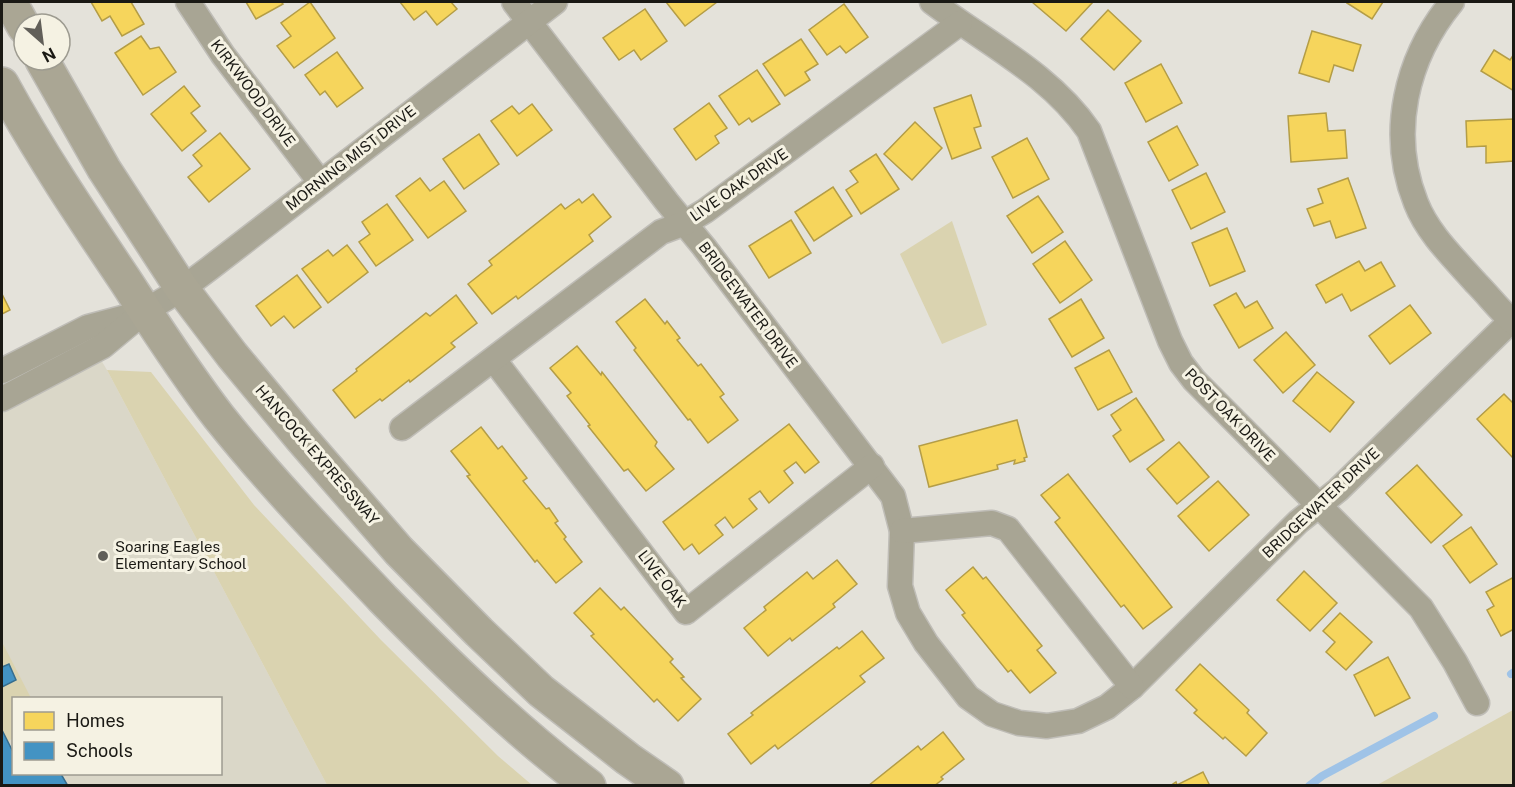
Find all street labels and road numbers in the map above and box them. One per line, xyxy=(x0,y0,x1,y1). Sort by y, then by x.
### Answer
street label: KIRKWOOD DRIVE xyxy=(208,36,299,149)
street label: MORNING MIST DRIVE xyxy=(282,102,419,214)
street label: LIVE OAK DRIVE xyxy=(687,145,791,225)
street label: BRIDGEWATER DRIVE xyxy=(695,238,801,371)
street label: POST OAK DRIVE xyxy=(1182,365,1279,464)
street label: HANCOCK EXPRESSWAY xyxy=(252,382,383,528)
street label: BRIDGEWATER DRIVE xyxy=(1259,444,1383,561)
street label: LIVE OAK xyxy=(635,547,690,610)

